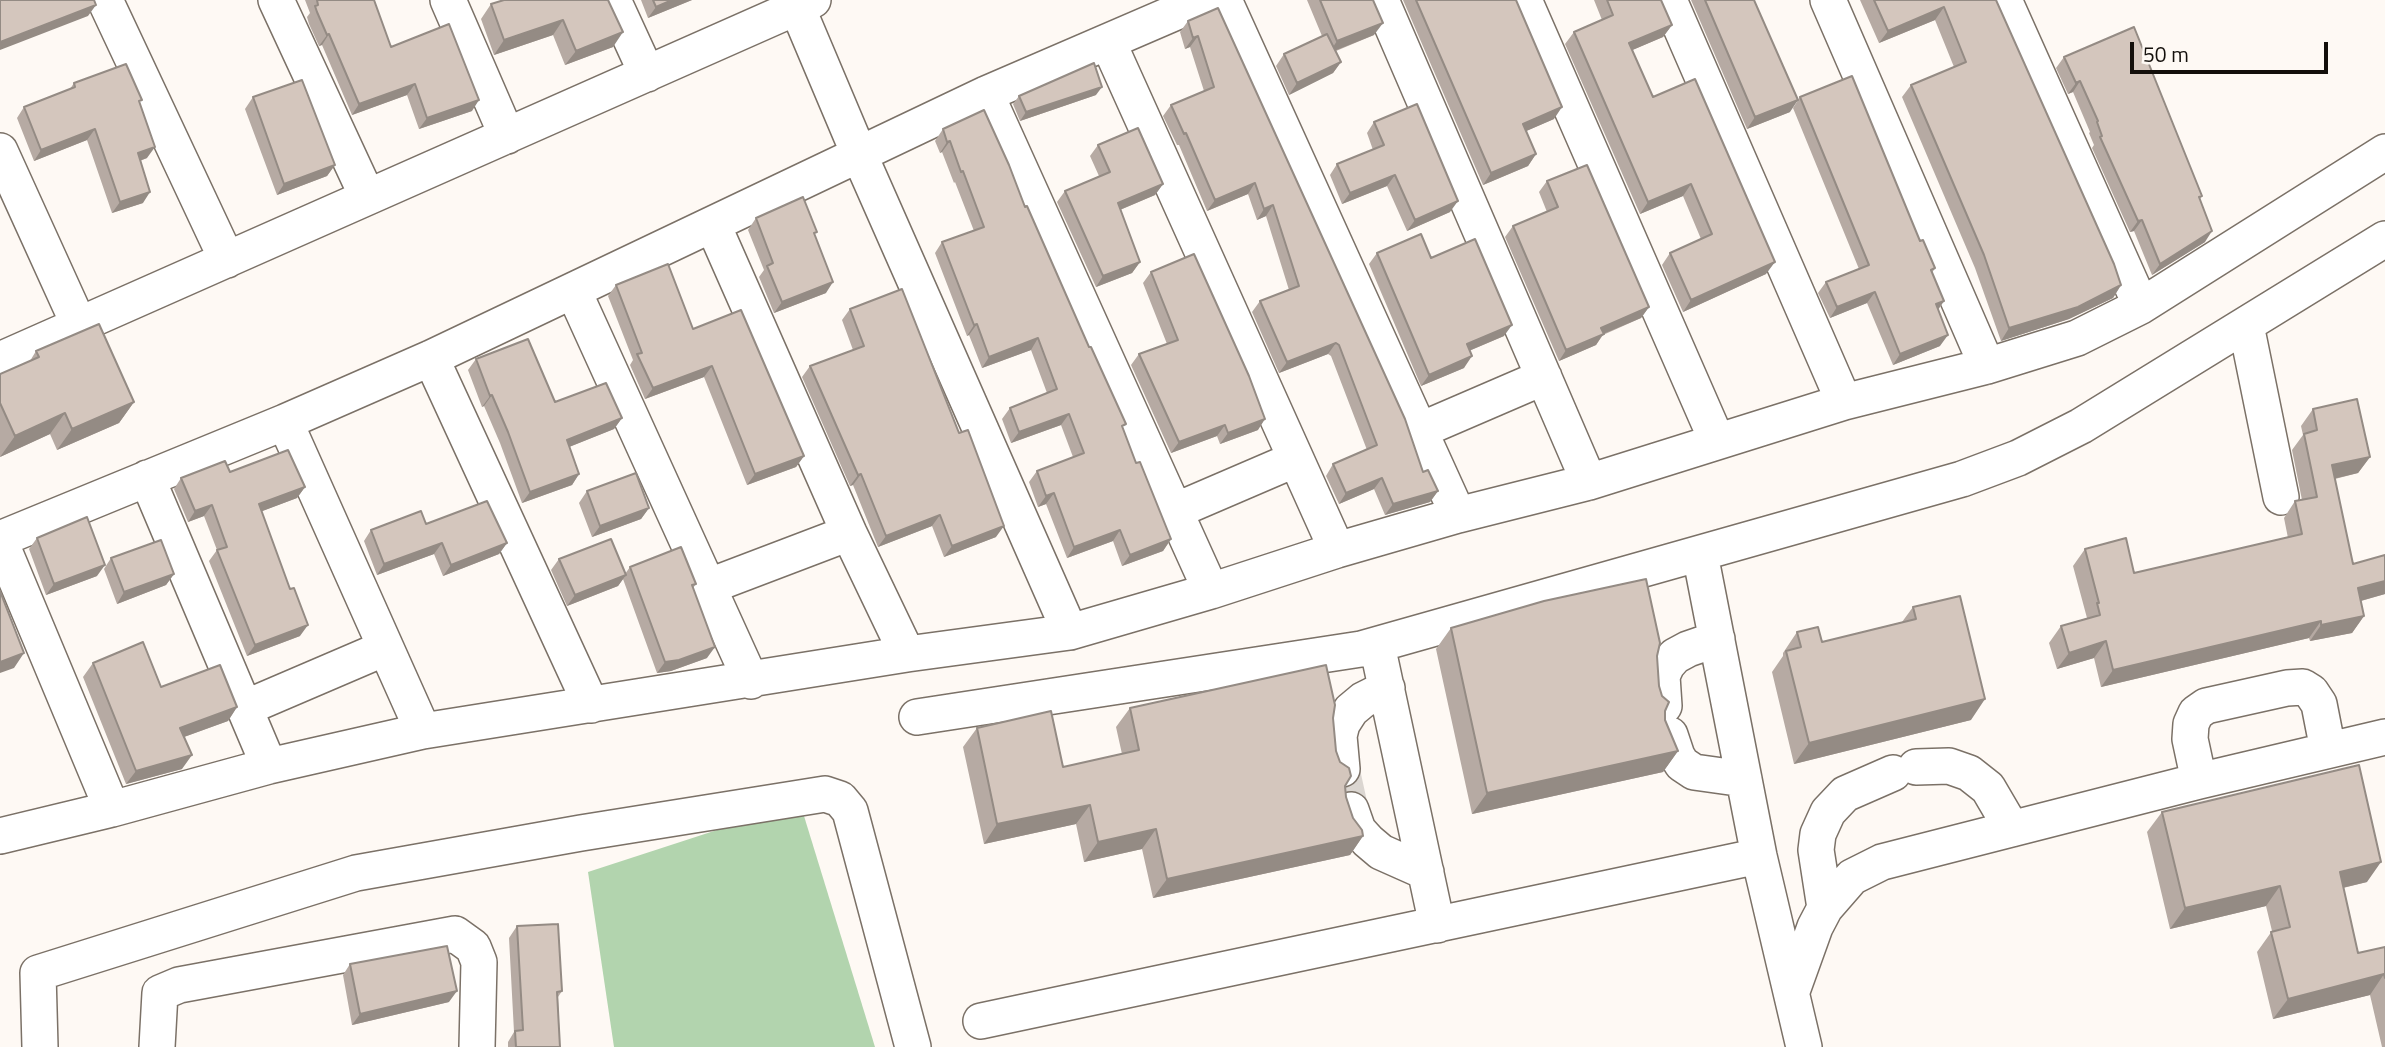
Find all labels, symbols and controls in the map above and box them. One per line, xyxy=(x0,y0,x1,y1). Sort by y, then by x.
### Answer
scale bar xyxy=(2133,28,2331,72)
text: 50 m xyxy=(2143,38,2189,70)

